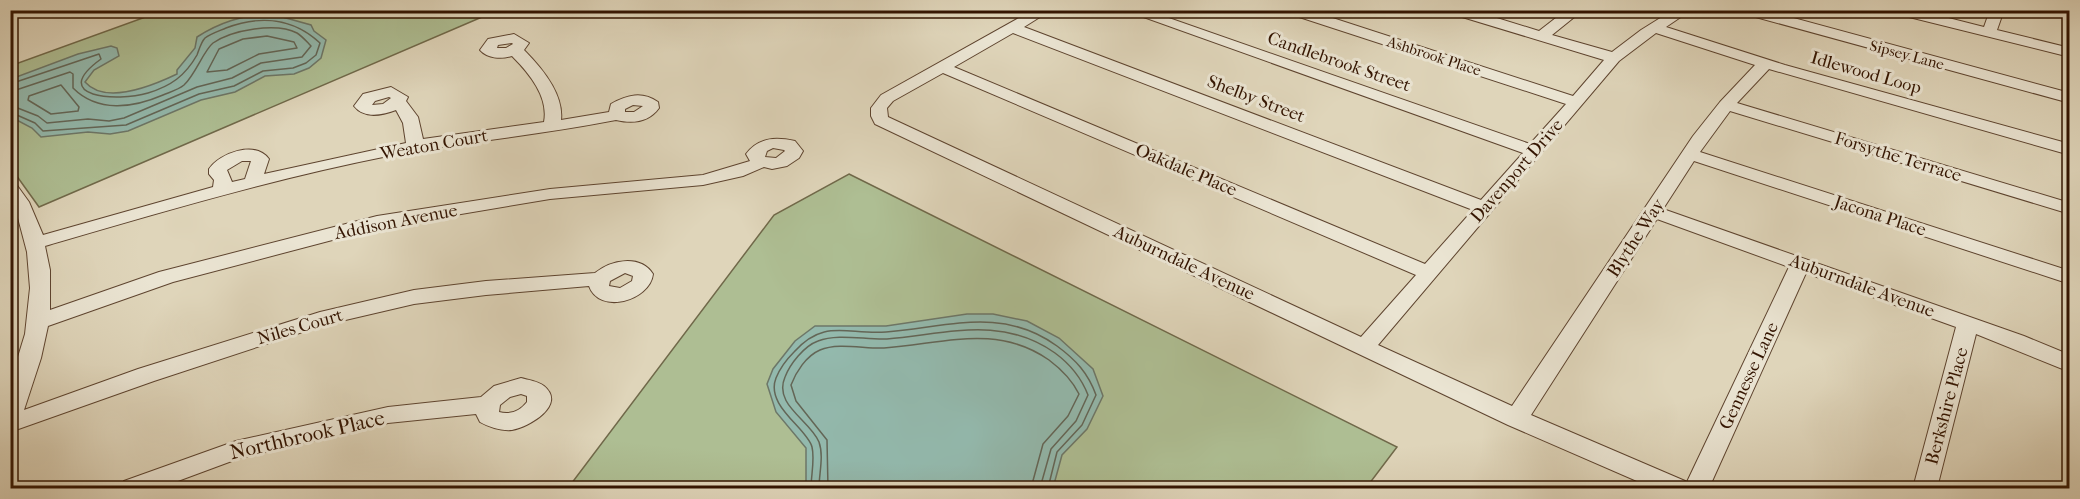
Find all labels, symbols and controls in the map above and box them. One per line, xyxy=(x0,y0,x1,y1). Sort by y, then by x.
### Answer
street label: Candlebrook Street xyxy=(1265,28,1414,97)
street label: Ashbrook Place xyxy=(1384,32,1484,80)
street label: Sipsey Lane xyxy=(1868,36,1947,74)
street label: Idlewood Loop xyxy=(1808,47,1924,99)
street label: Shelby Street xyxy=(1204,71,1308,127)
street label: Davenport Drive xyxy=(1466,115,1568,227)
street label: Weaton Court xyxy=(378,125,490,165)
street label: Forsythe Terrace xyxy=(1832,128,1964,186)
street label: Oakdale Place xyxy=(1132,139,1240,201)
street label: Jacona Place xyxy=(1830,191,1929,241)
street label: Blythe Way xyxy=(1603,194,1670,281)
street label: Addison Avenue xyxy=(332,200,459,244)
street label: Auburndale Avenue xyxy=(1109,221,1258,305)
street label: Auburndale Avenue xyxy=(1786,250,1938,322)
street label: Niles Court xyxy=(255,305,346,349)
street label: Gennesse Lane xyxy=(1715,319,1783,433)
street label: Berkshire Place xyxy=(1921,345,1973,467)
street label: Northbrook Place xyxy=(227,406,387,464)

